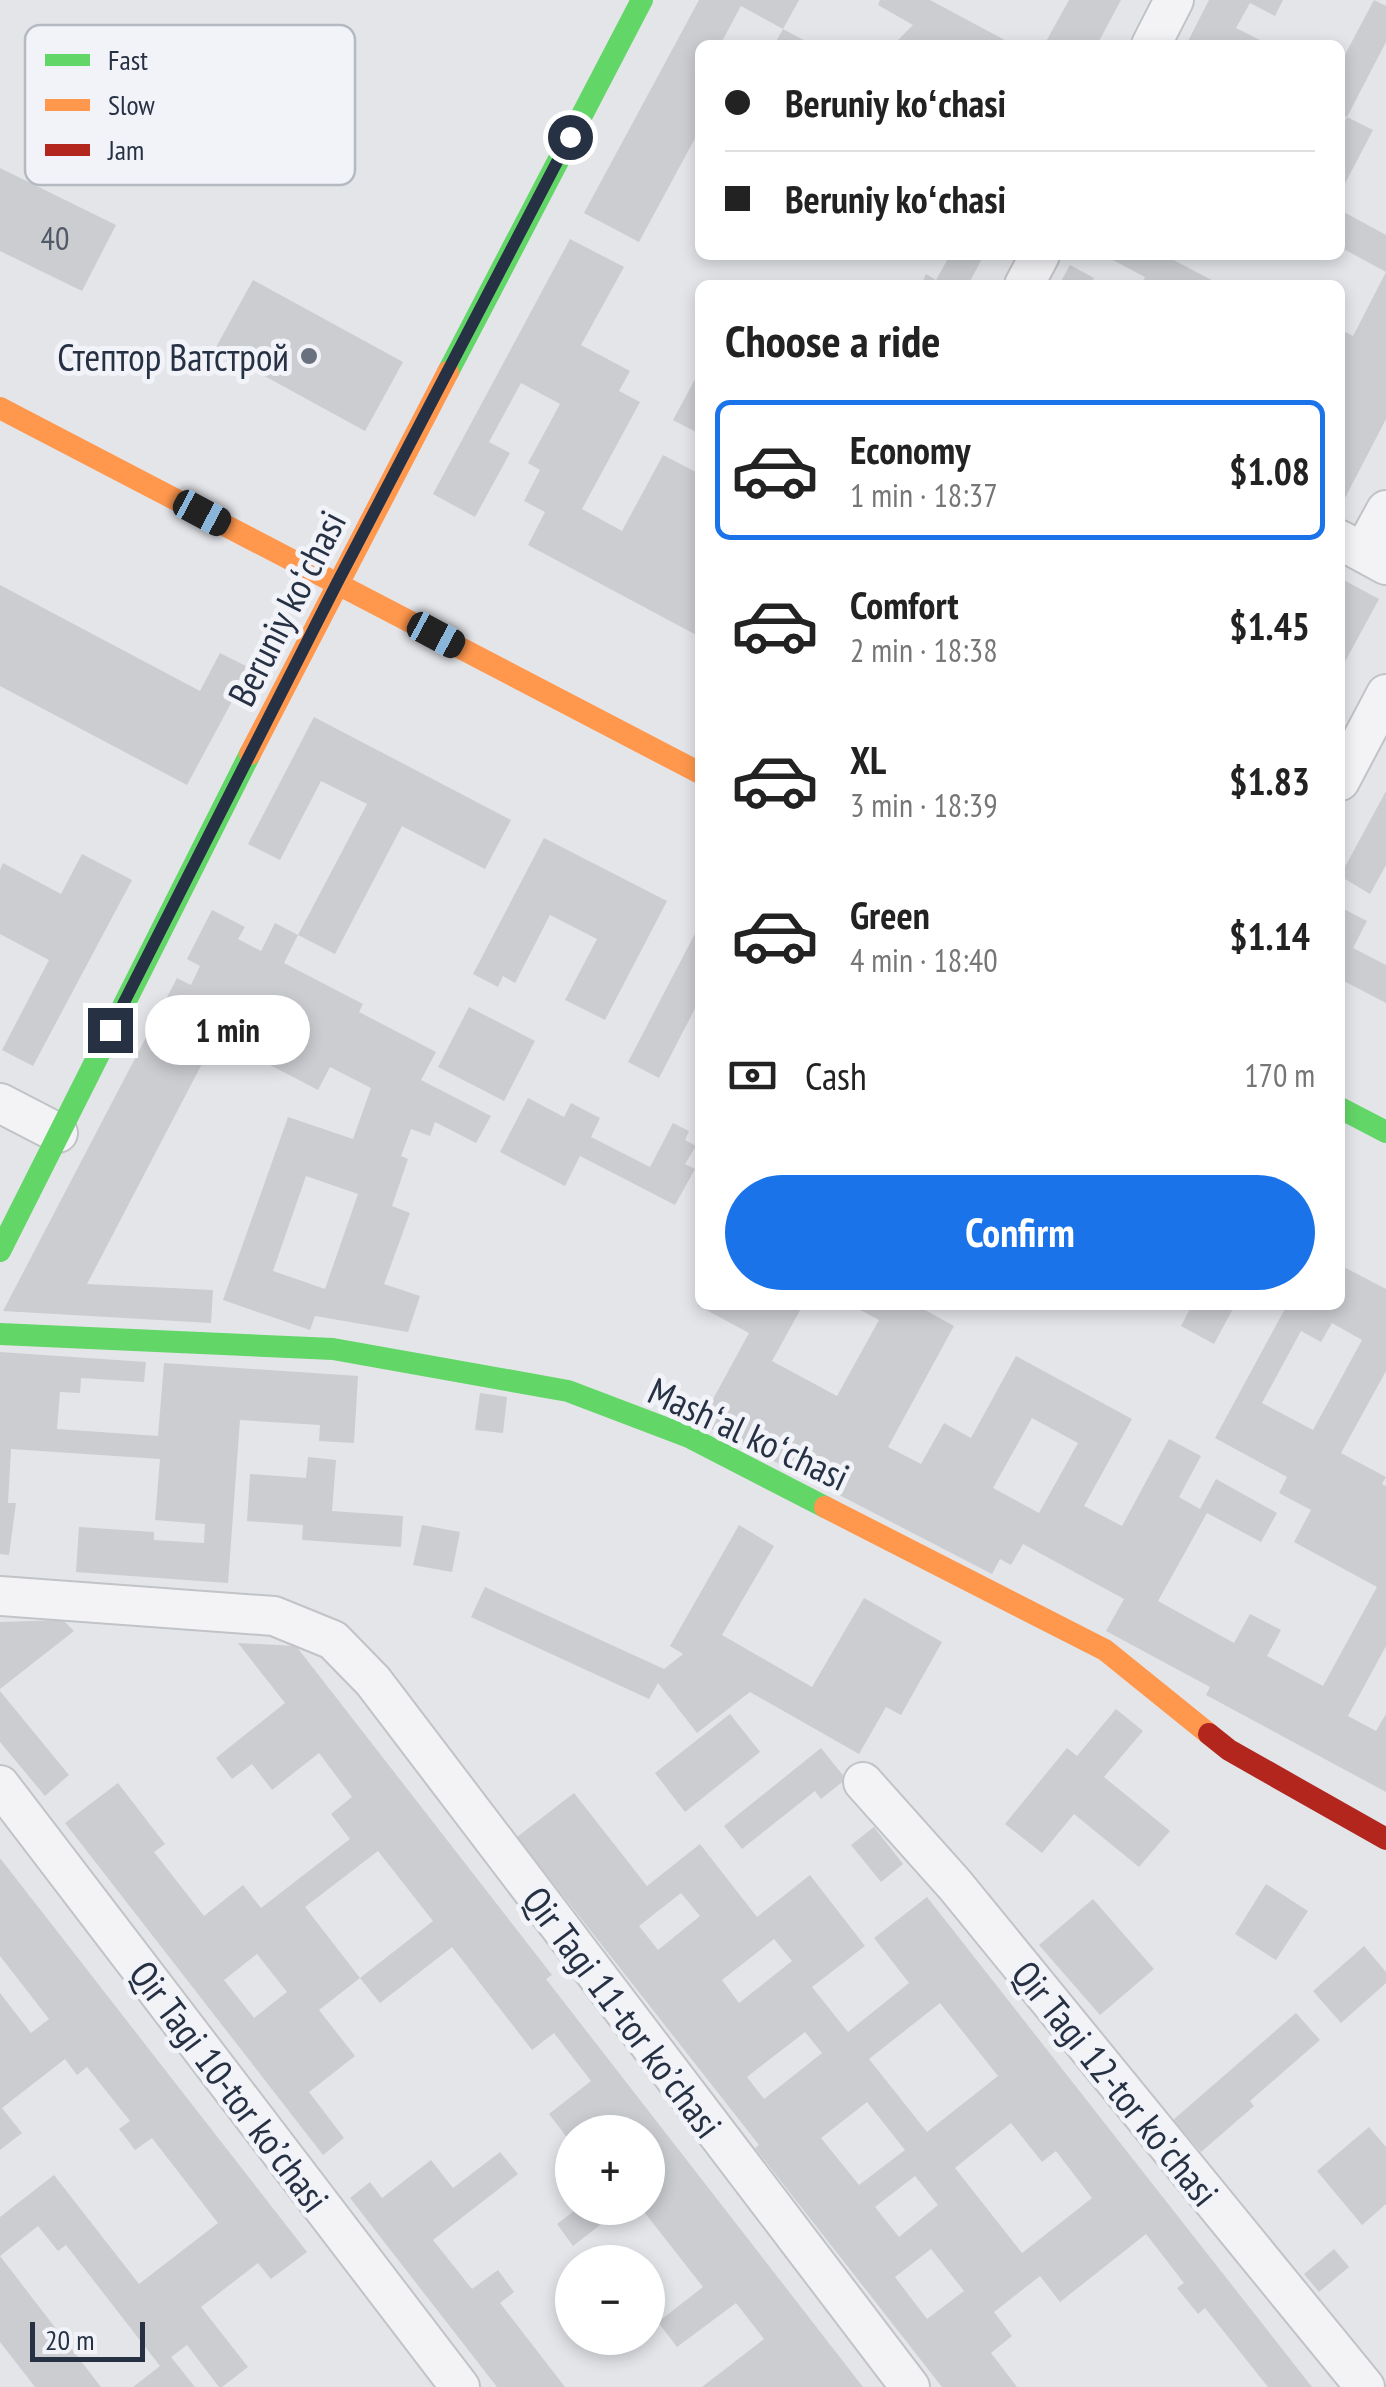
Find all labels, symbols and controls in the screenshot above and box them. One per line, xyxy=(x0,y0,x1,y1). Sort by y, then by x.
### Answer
legend xyxy=(25,25,355,185)
text: Fast xyxy=(108,41,148,78)
text: Beruniy koʻchasi xyxy=(785,78,1006,127)
text: Slow xyxy=(108,86,155,123)
route start xyxy=(548,115,593,160)
text: Jam xyxy=(107,131,144,168)
text: Beruniy koʻchasi xyxy=(785,174,1006,223)
house number: 40 xyxy=(41,217,69,259)
text: Choose a ride xyxy=(725,311,940,369)
place label: Стептор Ватстрой xyxy=(57,332,289,381)
marker: Стептор Ватстрой xyxy=(298,345,320,367)
icon: car xyxy=(730,425,820,515)
text: Economy xyxy=(850,425,970,474)
text: $1.08 xyxy=(1229,446,1310,495)
text: 1 min · 18:37 xyxy=(850,474,998,516)
car xyxy=(168,486,236,540)
street label: Beruniy koʻchasi xyxy=(216,502,356,714)
icon: car xyxy=(730,580,820,670)
text: Comfort xyxy=(850,580,959,629)
text: $1.45 xyxy=(1229,601,1310,650)
car xyxy=(402,608,470,662)
text: 2 min · 18:38 xyxy=(850,629,998,671)
icon: car xyxy=(730,735,820,825)
text: XL xyxy=(850,735,886,784)
text: $1.83 xyxy=(1229,756,1310,805)
text: 3 min · 18:39 xyxy=(850,784,998,826)
icon: car xyxy=(730,890,820,980)
text: Green xyxy=(850,890,930,939)
text: $1.14 xyxy=(1229,911,1310,960)
text: 4 min · 18:40 xyxy=(850,939,998,981)
callout: 1 min xyxy=(145,995,310,1065)
route end xyxy=(88,1008,133,1053)
text: 1 min xyxy=(195,1009,260,1051)
icon: cash xyxy=(725,1048,780,1103)
text: Cash xyxy=(805,1051,867,1100)
text: 170 m xyxy=(1244,1054,1315,1096)
button: Confirm xyxy=(725,1175,1315,1290)
street label: Mashʻal koʻchasi xyxy=(641,1365,857,1501)
street label: Qir Tagi 11-tor koʼchasi xyxy=(513,1877,733,2147)
street label: Qir Tagi 12-tor koʼchasi xyxy=(1002,1950,1230,2216)
street label: Qir Tagi 10-tor koʼchasi xyxy=(120,1951,340,2221)
map controls xyxy=(555,2115,665,2355)
button: + xyxy=(555,2115,665,2225)
button: − xyxy=(555,2245,665,2355)
scale bar xyxy=(30,2317,145,2362)
text: 20 m xyxy=(45,2321,94,2358)

